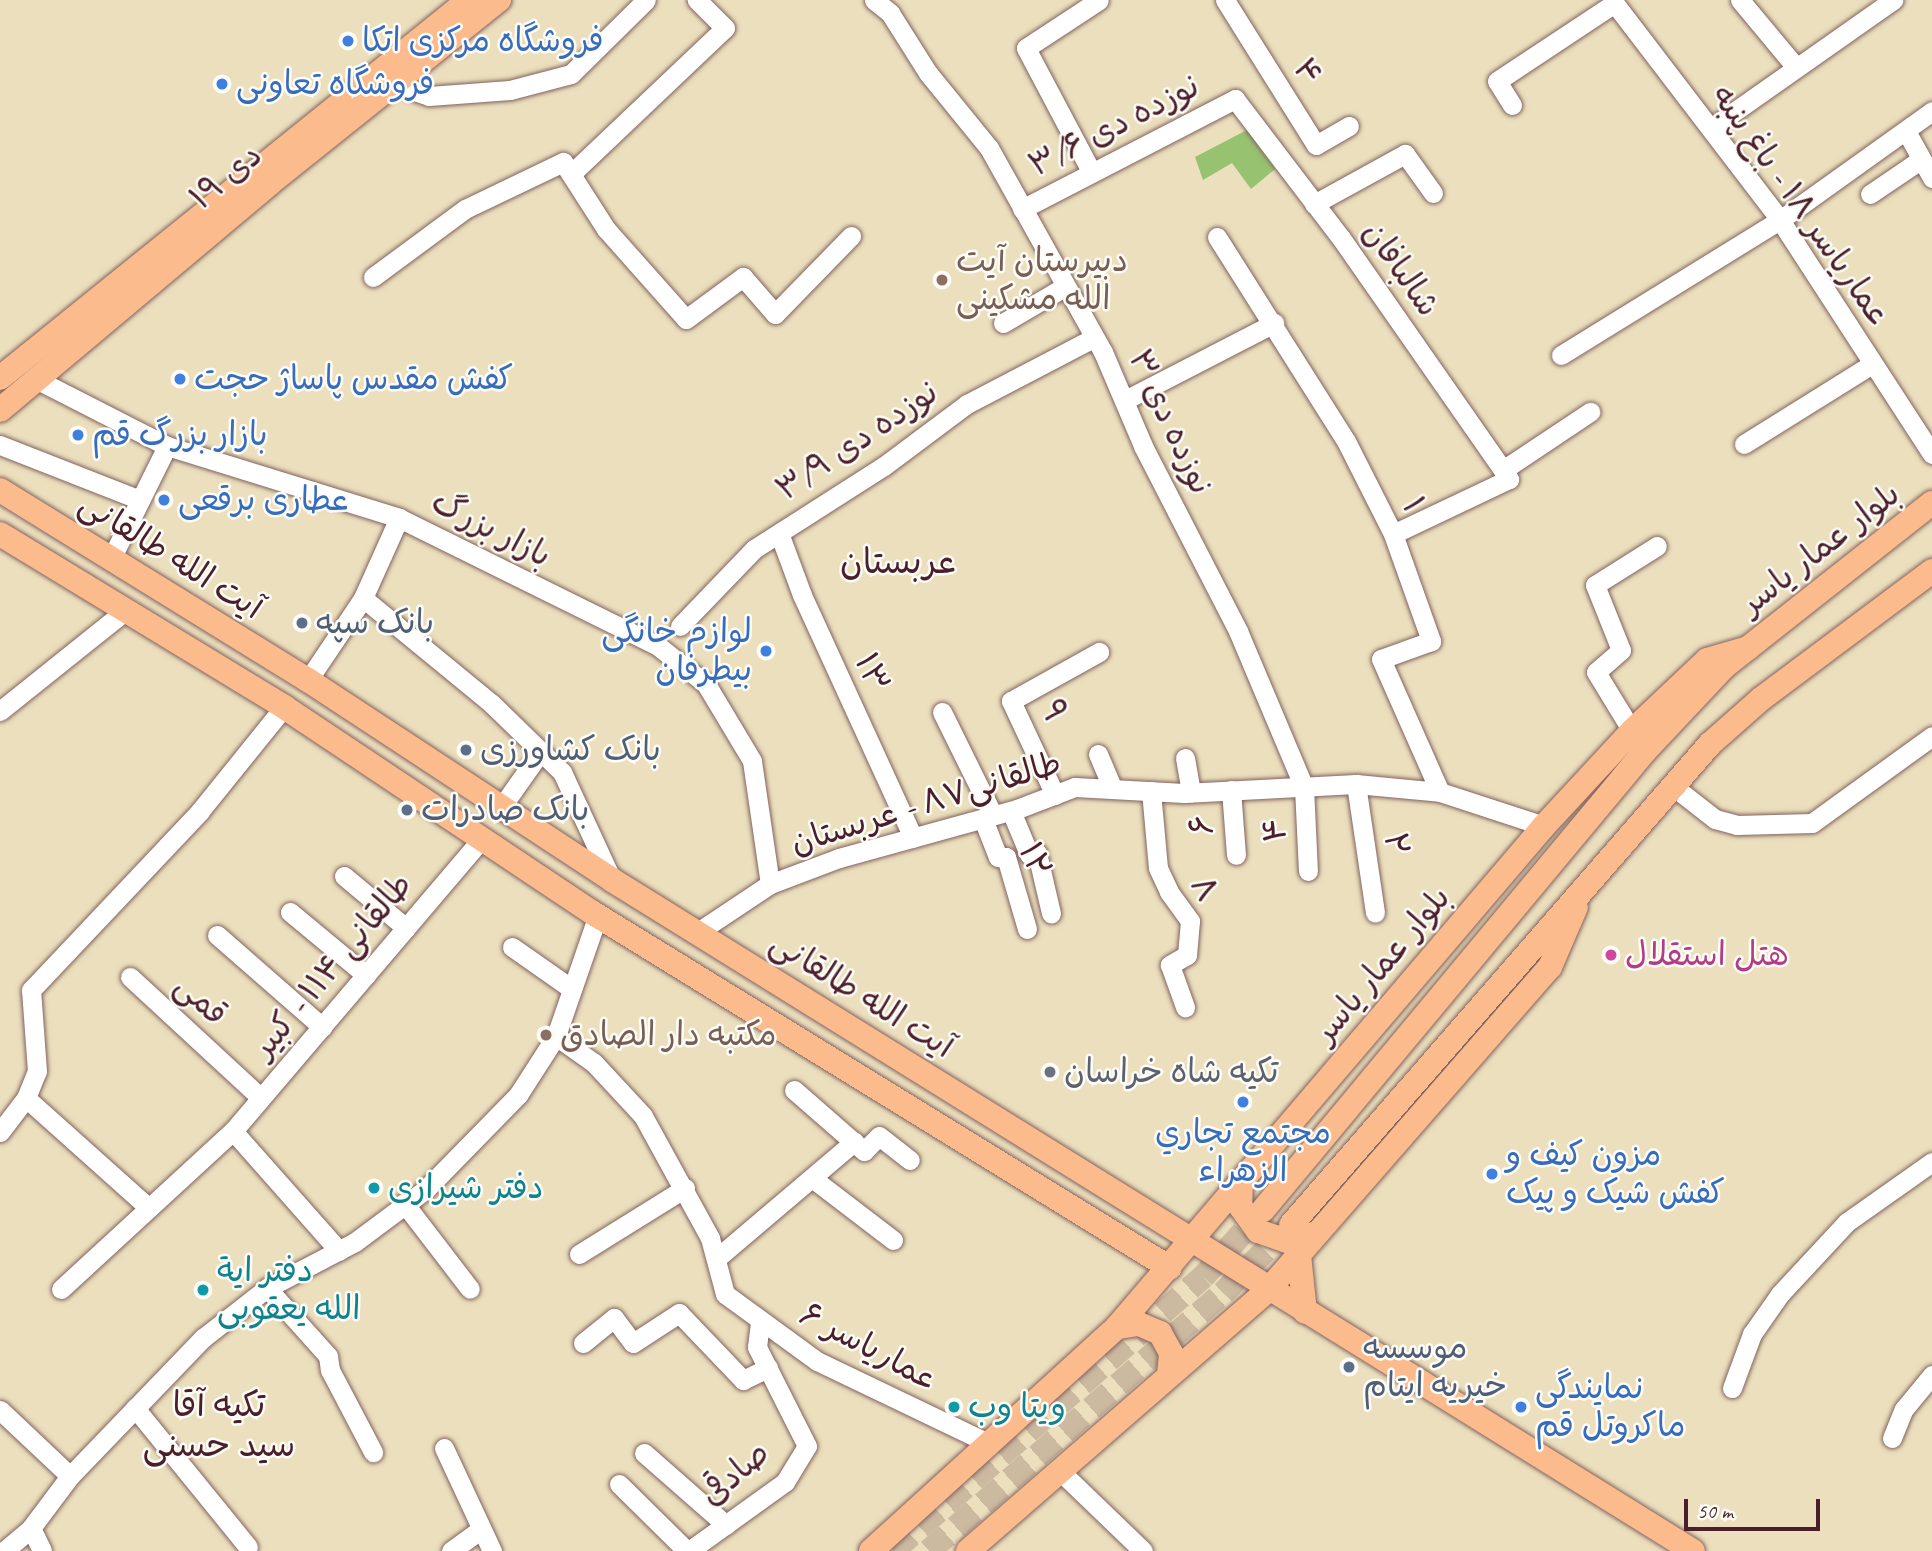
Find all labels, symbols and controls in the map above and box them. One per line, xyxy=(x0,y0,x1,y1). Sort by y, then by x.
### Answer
place label: فروشگاه مرکزی اتکا xyxy=(362,21,604,61)
marker: فروشگاه مرکزی اتکا xyxy=(340,33,356,49)
street label: ۴ xyxy=(1284,51,1330,93)
place label: فروشگاه تعاونی xyxy=(236,64,434,104)
street label: نوزده دی ۳/۶ xyxy=(1022,66,1206,186)
marker: فروشگاه تعاونی xyxy=(214,76,230,92)
street label: عماریاسر ۱۸ - باغ پنبه xyxy=(1703,77,1899,335)
street label: ۱۹ دی xyxy=(182,136,270,218)
street label: شالبافان xyxy=(1354,214,1448,324)
place label: دبیرستان آیت الله مشکینی xyxy=(956,241,1128,319)
marker: دبیرستان آیت الله مشکینی xyxy=(934,272,950,288)
street label: نوزده دی ۳ xyxy=(1119,343,1221,501)
place label: کفش مقدس پاساژ حجت xyxy=(194,359,513,399)
marker: کفش مقدس پاساژ حجت xyxy=(172,371,188,387)
street label: نوزده دی ۳/۹ xyxy=(769,372,945,510)
place label: بازار بزرگ قم xyxy=(92,415,268,455)
marker: بازار بزرگ قم xyxy=(70,427,86,443)
street label: بلوار عمار یاسر xyxy=(1732,474,1908,624)
place label: عطاری برقعی xyxy=(178,480,349,520)
street label: بازار بزرگ xyxy=(425,482,557,576)
street label: آیت الله طالقانی xyxy=(72,484,270,628)
street label: ۱ xyxy=(1393,491,1433,519)
marker: عطاری برقعی xyxy=(156,492,172,508)
district label: عربستان xyxy=(840,541,956,583)
place label: بانک سپه xyxy=(316,603,434,643)
place label: لوازم خانگی بیطرفان xyxy=(601,612,752,690)
marker: بانک سپه xyxy=(294,615,310,631)
marker: لوازم خانگی بیطرفان xyxy=(758,643,774,659)
street label: ۱۳ xyxy=(846,647,898,699)
street label: ۹ xyxy=(1031,694,1075,728)
place label: بانک کشاورزی xyxy=(480,730,661,770)
marker: بانک کشاورزی xyxy=(458,742,474,758)
street label: طالقانی۸۷ - عربستان xyxy=(786,743,1066,863)
place label: بانک صادرات xyxy=(421,790,589,830)
marker: بانک صادرات xyxy=(399,802,415,818)
street label: ۶ xyxy=(1181,813,1223,837)
street label: ۴ xyxy=(1255,817,1295,843)
street label: ۲ xyxy=(1375,830,1417,858)
street label: ۱۲ xyxy=(1010,836,1060,884)
street label: طالقانی ۱۱۴ - کبیر xyxy=(243,865,421,1067)
street label: ۸ xyxy=(1181,869,1227,909)
street label: بلوار عمار یاسر xyxy=(1305,879,1459,1051)
street label: آیت الله طالقانی xyxy=(763,923,961,1067)
place label: هتل استقلال xyxy=(1625,935,1789,975)
marker: هتل استقلال xyxy=(1603,947,1619,963)
street label: قمی xyxy=(167,966,235,1034)
place label: مکتبه دار الصادق xyxy=(560,1015,777,1055)
marker: مکتبه دار الصادق xyxy=(538,1027,554,1043)
place label: تکیه شاه خراسان xyxy=(1064,1052,1279,1092)
marker: تکیه شاه خراسان xyxy=(1042,1064,1058,1080)
marker: مجتمع تجاري الزهراء xyxy=(1235,1094,1251,1110)
place label: مجتمع تجاري الزهراء xyxy=(1155,1113,1331,1191)
place label: مزون کیف و کفش شیک و پیک xyxy=(1506,1135,1725,1213)
marker: مزون کیف و کفش شیک و پیک xyxy=(1484,1166,1500,1182)
place label: دفتر شیرازی xyxy=(388,1168,544,1208)
marker: دفتر شیرازی xyxy=(366,1180,382,1196)
place label: دفتر ایة الله یعقوبی xyxy=(217,1251,360,1329)
marker: دفتر ایة الله یعقوبی xyxy=(195,1282,211,1298)
street label: عماریاسر ۶ xyxy=(793,1294,945,1400)
place label: موسسه خیریه ایتام xyxy=(1363,1328,1507,1406)
marker: موسسه خیریه ایتام xyxy=(1341,1359,1357,1375)
place label: نمایندگی ماکروتل قم xyxy=(1535,1368,1685,1446)
district label: تکیه آقا سید حسنی xyxy=(143,1384,295,1466)
place label: ویتا وب xyxy=(968,1387,1066,1427)
marker: ویتا وب xyxy=(946,1399,962,1415)
marker: نمایندگی ماکروتل قم xyxy=(1513,1399,1529,1415)
street label: صادقی xyxy=(692,1433,778,1515)
scale bar xyxy=(1687,1484,1824,1528)
text: 50 m xyxy=(1697,1498,1733,1524)

